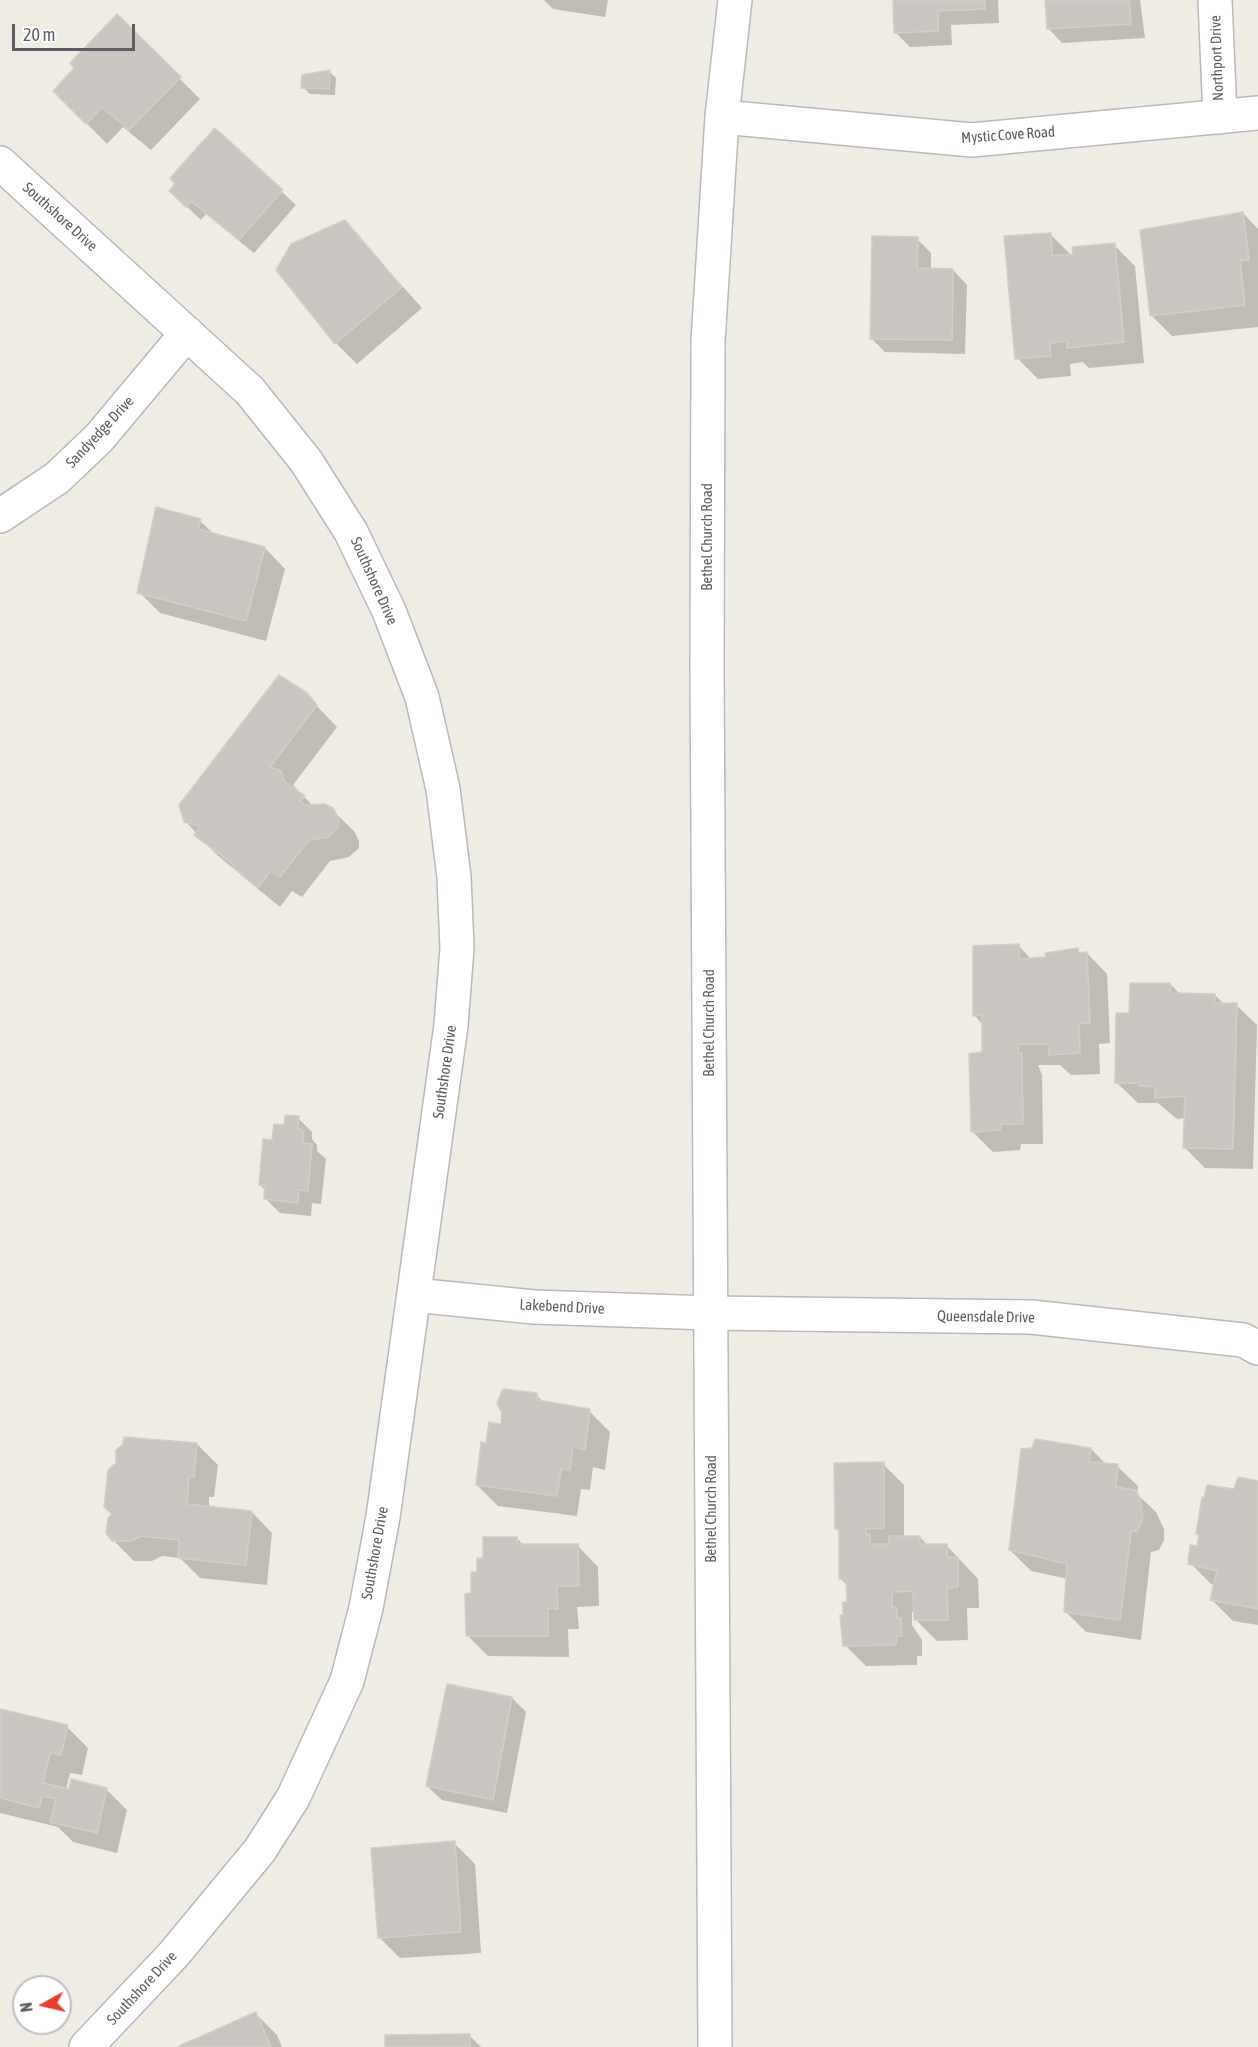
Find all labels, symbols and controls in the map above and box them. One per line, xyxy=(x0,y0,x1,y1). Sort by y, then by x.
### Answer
scale bar xyxy=(15,12,138,50)
street label: Northport Drive xyxy=(1207,15,1227,101)
text: 20 m xyxy=(23,24,55,45)
street label: Mystic Cove Road xyxy=(960,123,1056,147)
street label: Southshore Drive xyxy=(19,179,101,255)
street label: Sandyedge Drive xyxy=(62,392,138,472)
street label: Bethel Church Road xyxy=(698,483,716,591)
street label: Southshore Drive xyxy=(347,534,401,628)
street label: Bethel Church Road xyxy=(700,969,718,1077)
street label: Southshore Drive xyxy=(430,1024,460,1120)
street label: Lakebend Drive xyxy=(519,1296,605,1318)
street label: Queensdale Drive xyxy=(937,1307,1035,1327)
street label: Bethel Church Road xyxy=(702,1455,720,1563)
street label: Southshore Drive xyxy=(358,1505,392,1601)
street label: Southshore Drive xyxy=(103,1947,181,2029)
north arrow xyxy=(12,1975,72,2035)
text: N xyxy=(17,2001,36,2013)

